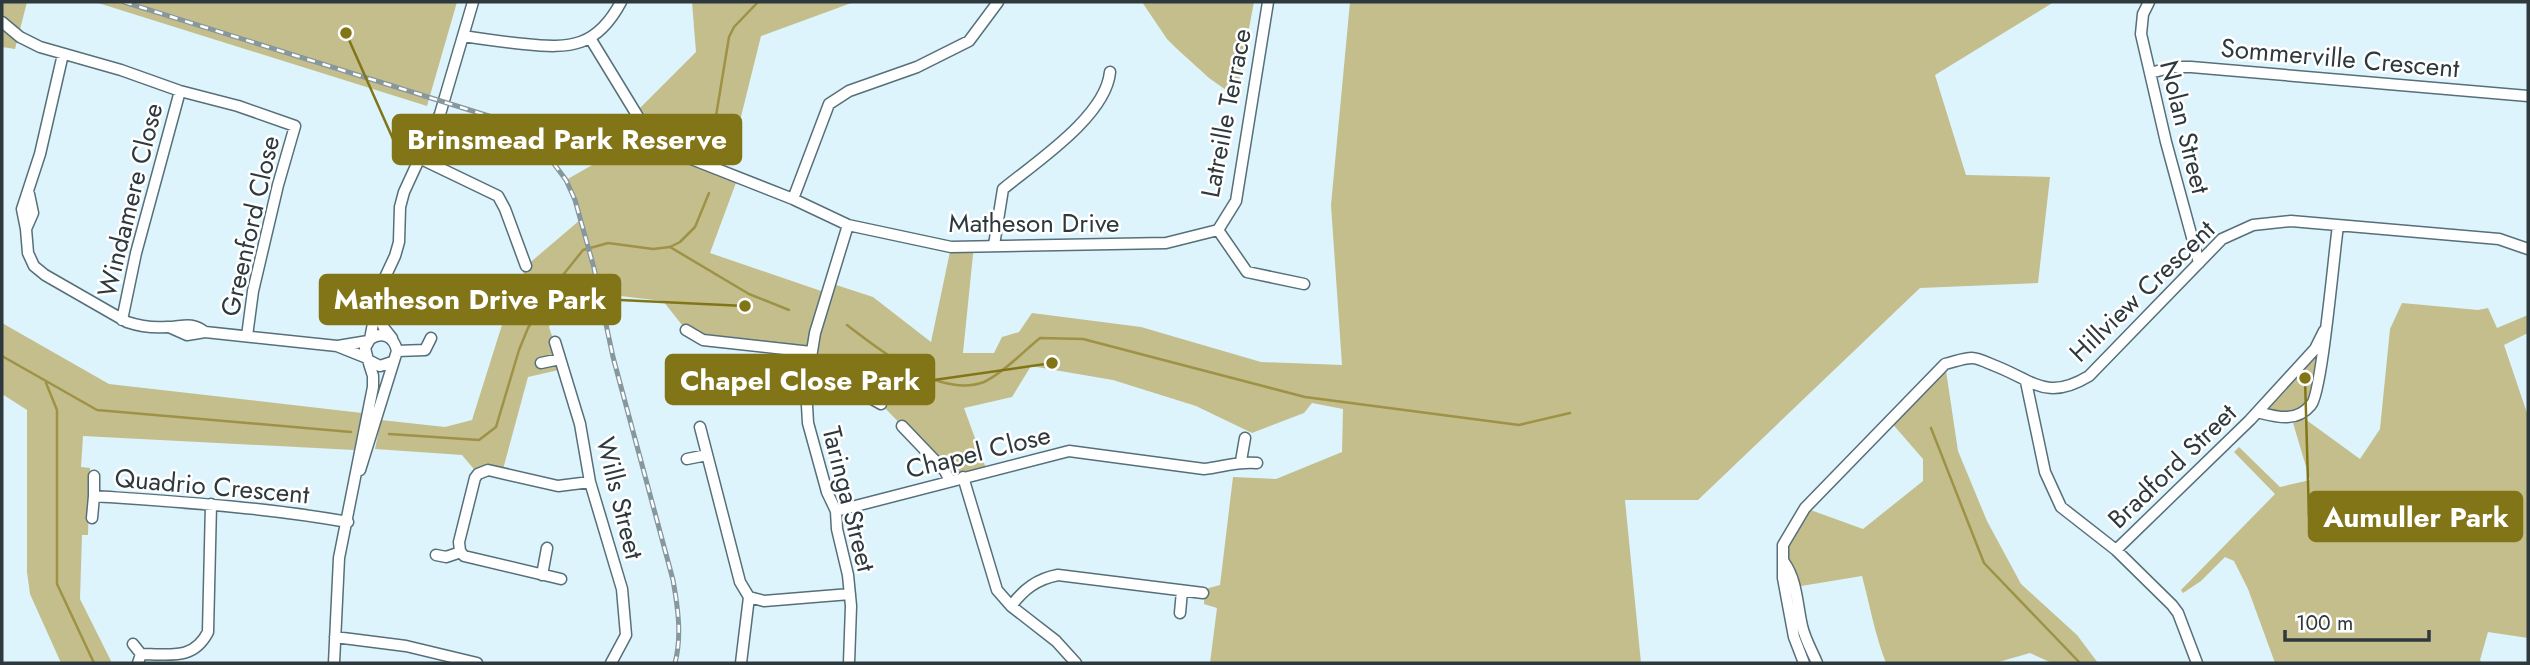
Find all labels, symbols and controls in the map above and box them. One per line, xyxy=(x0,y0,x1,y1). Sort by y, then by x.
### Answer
street label: Latreille Terrace xyxy=(1191,25,1261,201)
street label: Sommerville Crescent xyxy=(2219,29,2462,87)
street label: Nolan Street xyxy=(2150,56,2220,198)
street label: Windamere Close xyxy=(88,99,172,301)
callout: Brinsmead Park Reserve xyxy=(393,115,741,164)
text: Brinsmead Park Reserve xyxy=(407,119,727,160)
street label: Greenford Close xyxy=(211,132,289,320)
street label: Matheson Drive xyxy=(949,204,1119,242)
street label: Hillview Crescent xyxy=(2060,211,2224,371)
callout: Matheson Drive Park xyxy=(320,275,620,324)
text: Matheson Drive Park xyxy=(334,279,606,320)
callout: Chapel Close Park xyxy=(666,355,934,404)
text: Chapel Close Park xyxy=(680,360,920,401)
street label: Bradford Street xyxy=(2099,394,2245,537)
street label: Chapel Close xyxy=(902,416,1054,488)
street label: Taringa Street xyxy=(813,422,886,576)
street label: Wills Street xyxy=(586,433,654,564)
street label: Quadrio Crescent xyxy=(113,459,312,513)
callout: Aumuller Park xyxy=(2309,492,2522,541)
text: Aumuller Park xyxy=(2322,497,2509,538)
scale bar xyxy=(2285,598,2428,642)
text: 100 m xyxy=(2296,608,2353,638)

